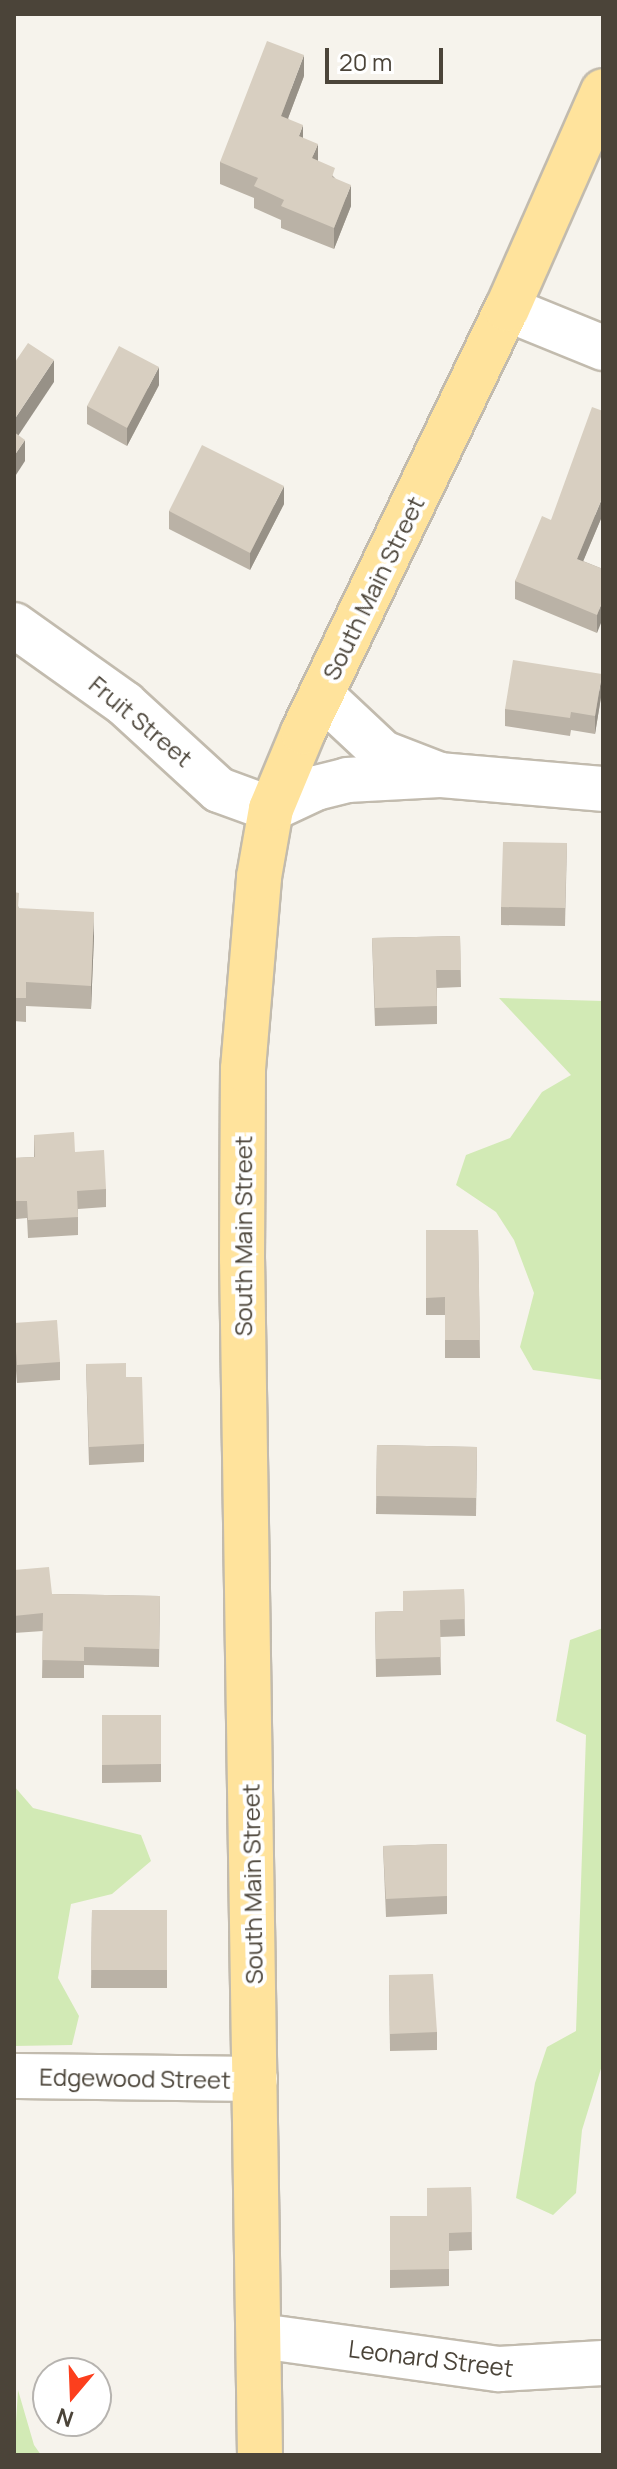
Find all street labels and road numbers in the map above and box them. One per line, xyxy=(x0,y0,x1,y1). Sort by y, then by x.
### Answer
street label: South Main Street xyxy=(316,492,430,684)
street label: Fruit Street xyxy=(84,670,198,772)
street label: South Main Street xyxy=(229,1136,257,1336)
street label: South Main Street xyxy=(236,1783,268,1985)
street label: Edgewood Street xyxy=(39,2062,231,2094)
street label: Leonard Street xyxy=(347,2334,515,2382)

